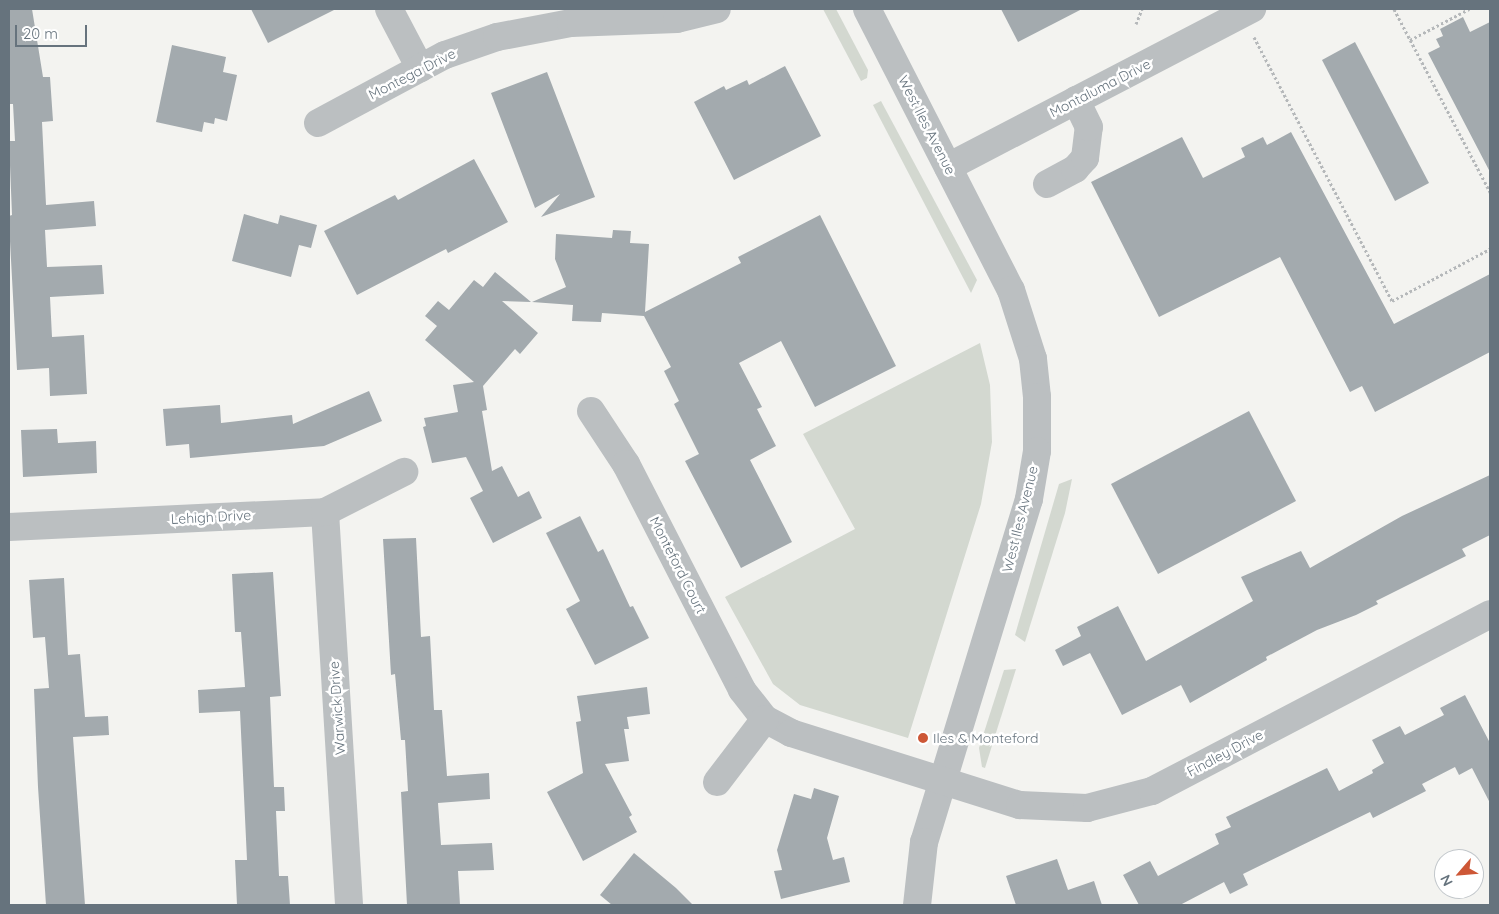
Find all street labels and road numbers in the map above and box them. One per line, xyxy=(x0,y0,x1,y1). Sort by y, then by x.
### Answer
street label: Montega Drive xyxy=(366,45,458,103)
street label: Montaluma Drive xyxy=(1047,55,1153,121)
street label: West Iles Avenue xyxy=(895,73,959,177)
street label: West Iles Avenue xyxy=(999,464,1041,574)
street label: Lehigh Drive xyxy=(170,507,252,527)
street label: Monteford Court xyxy=(646,514,710,616)
street label: Warwick Drive xyxy=(325,661,349,755)
street label: Findley Drive xyxy=(1184,726,1266,780)

